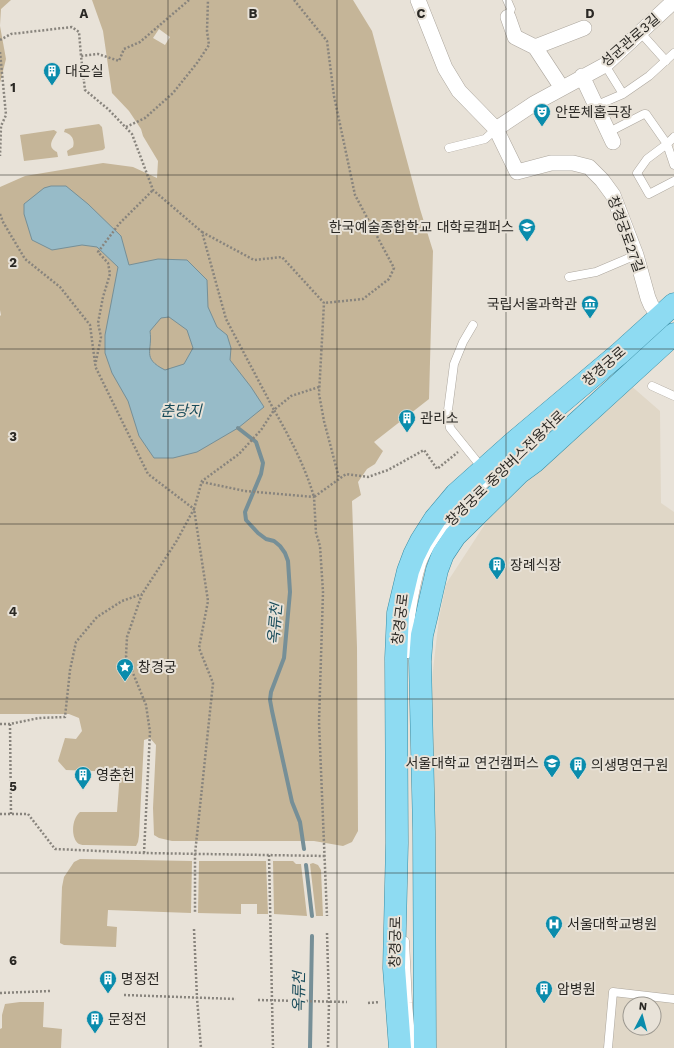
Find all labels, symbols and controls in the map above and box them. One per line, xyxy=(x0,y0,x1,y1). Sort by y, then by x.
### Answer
text: A xyxy=(80,6,89,21)
text: B xyxy=(249,6,258,21)
text: C xyxy=(417,6,426,21)
text: D xyxy=(585,6,595,21)
street label: 성균관로3길 xyxy=(597,10,663,70)
building icon: 대온실 xyxy=(42,61,62,86)
place label: 대온실 xyxy=(65,63,104,79)
text: 1 xyxy=(10,80,16,95)
theatre icon: 안똔체홉극장 xyxy=(532,102,552,127)
place label: 안똔체홉극장 xyxy=(555,104,632,120)
street label: 창경궁로27길 xyxy=(605,194,647,274)
school or university icon: 한국예술종합학교 대학로캠퍼스 xyxy=(517,217,537,242)
place label: 한국예술종합학교 대학로캠퍼스 xyxy=(329,219,514,235)
text: 2 xyxy=(9,255,17,270)
museum icon: 국립서울과학관 xyxy=(580,294,600,319)
place label: 국립서울과학관 xyxy=(487,296,577,312)
street label: 창경궁로 xyxy=(579,343,629,389)
water label: 춘당지 xyxy=(160,402,203,420)
street label: 창경궁로 중앙버스전용차로 xyxy=(442,407,568,529)
building icon: 관리소 xyxy=(397,408,417,433)
place label: 관리소 xyxy=(420,410,459,426)
text: 3 xyxy=(9,429,17,444)
building icon: 장례식장 xyxy=(487,555,507,580)
place label: 장례식장 xyxy=(510,557,562,573)
street label: 창경궁로 xyxy=(389,592,411,646)
water label: 옥류천 xyxy=(264,600,286,645)
text: 4 xyxy=(9,604,18,619)
place icon: 창경궁 xyxy=(115,657,135,682)
place label: 창경궁 xyxy=(138,659,177,675)
school or university icon: 서울대학교 연건캠퍼스 xyxy=(542,753,562,778)
place label: 서울대학교 연건캠퍼스 xyxy=(405,755,539,771)
building icon: 의생명연구원 xyxy=(568,755,588,780)
place label: 의생명연구원 xyxy=(591,757,668,773)
building icon: 영춘헌 xyxy=(73,765,93,790)
place label: 영춘헌 xyxy=(96,767,135,783)
text: 5 xyxy=(9,779,17,794)
hospital icon: 서울대학교병원 xyxy=(544,914,564,939)
street label: 창경궁로 xyxy=(387,916,403,968)
place label: 서울대학교병원 xyxy=(567,916,657,932)
text: 6 xyxy=(9,953,17,968)
building icon: 명정전 xyxy=(98,969,118,994)
water label: 옥류천 xyxy=(290,969,308,1013)
place label: 명정전 xyxy=(121,971,160,987)
building icon: 암병원 xyxy=(534,979,554,1004)
place label: 암병원 xyxy=(557,981,596,997)
north arrow xyxy=(622,996,662,1036)
text: N xyxy=(638,1000,648,1013)
building icon: 문정전 xyxy=(85,1009,105,1034)
place label: 문정전 xyxy=(108,1011,147,1027)

